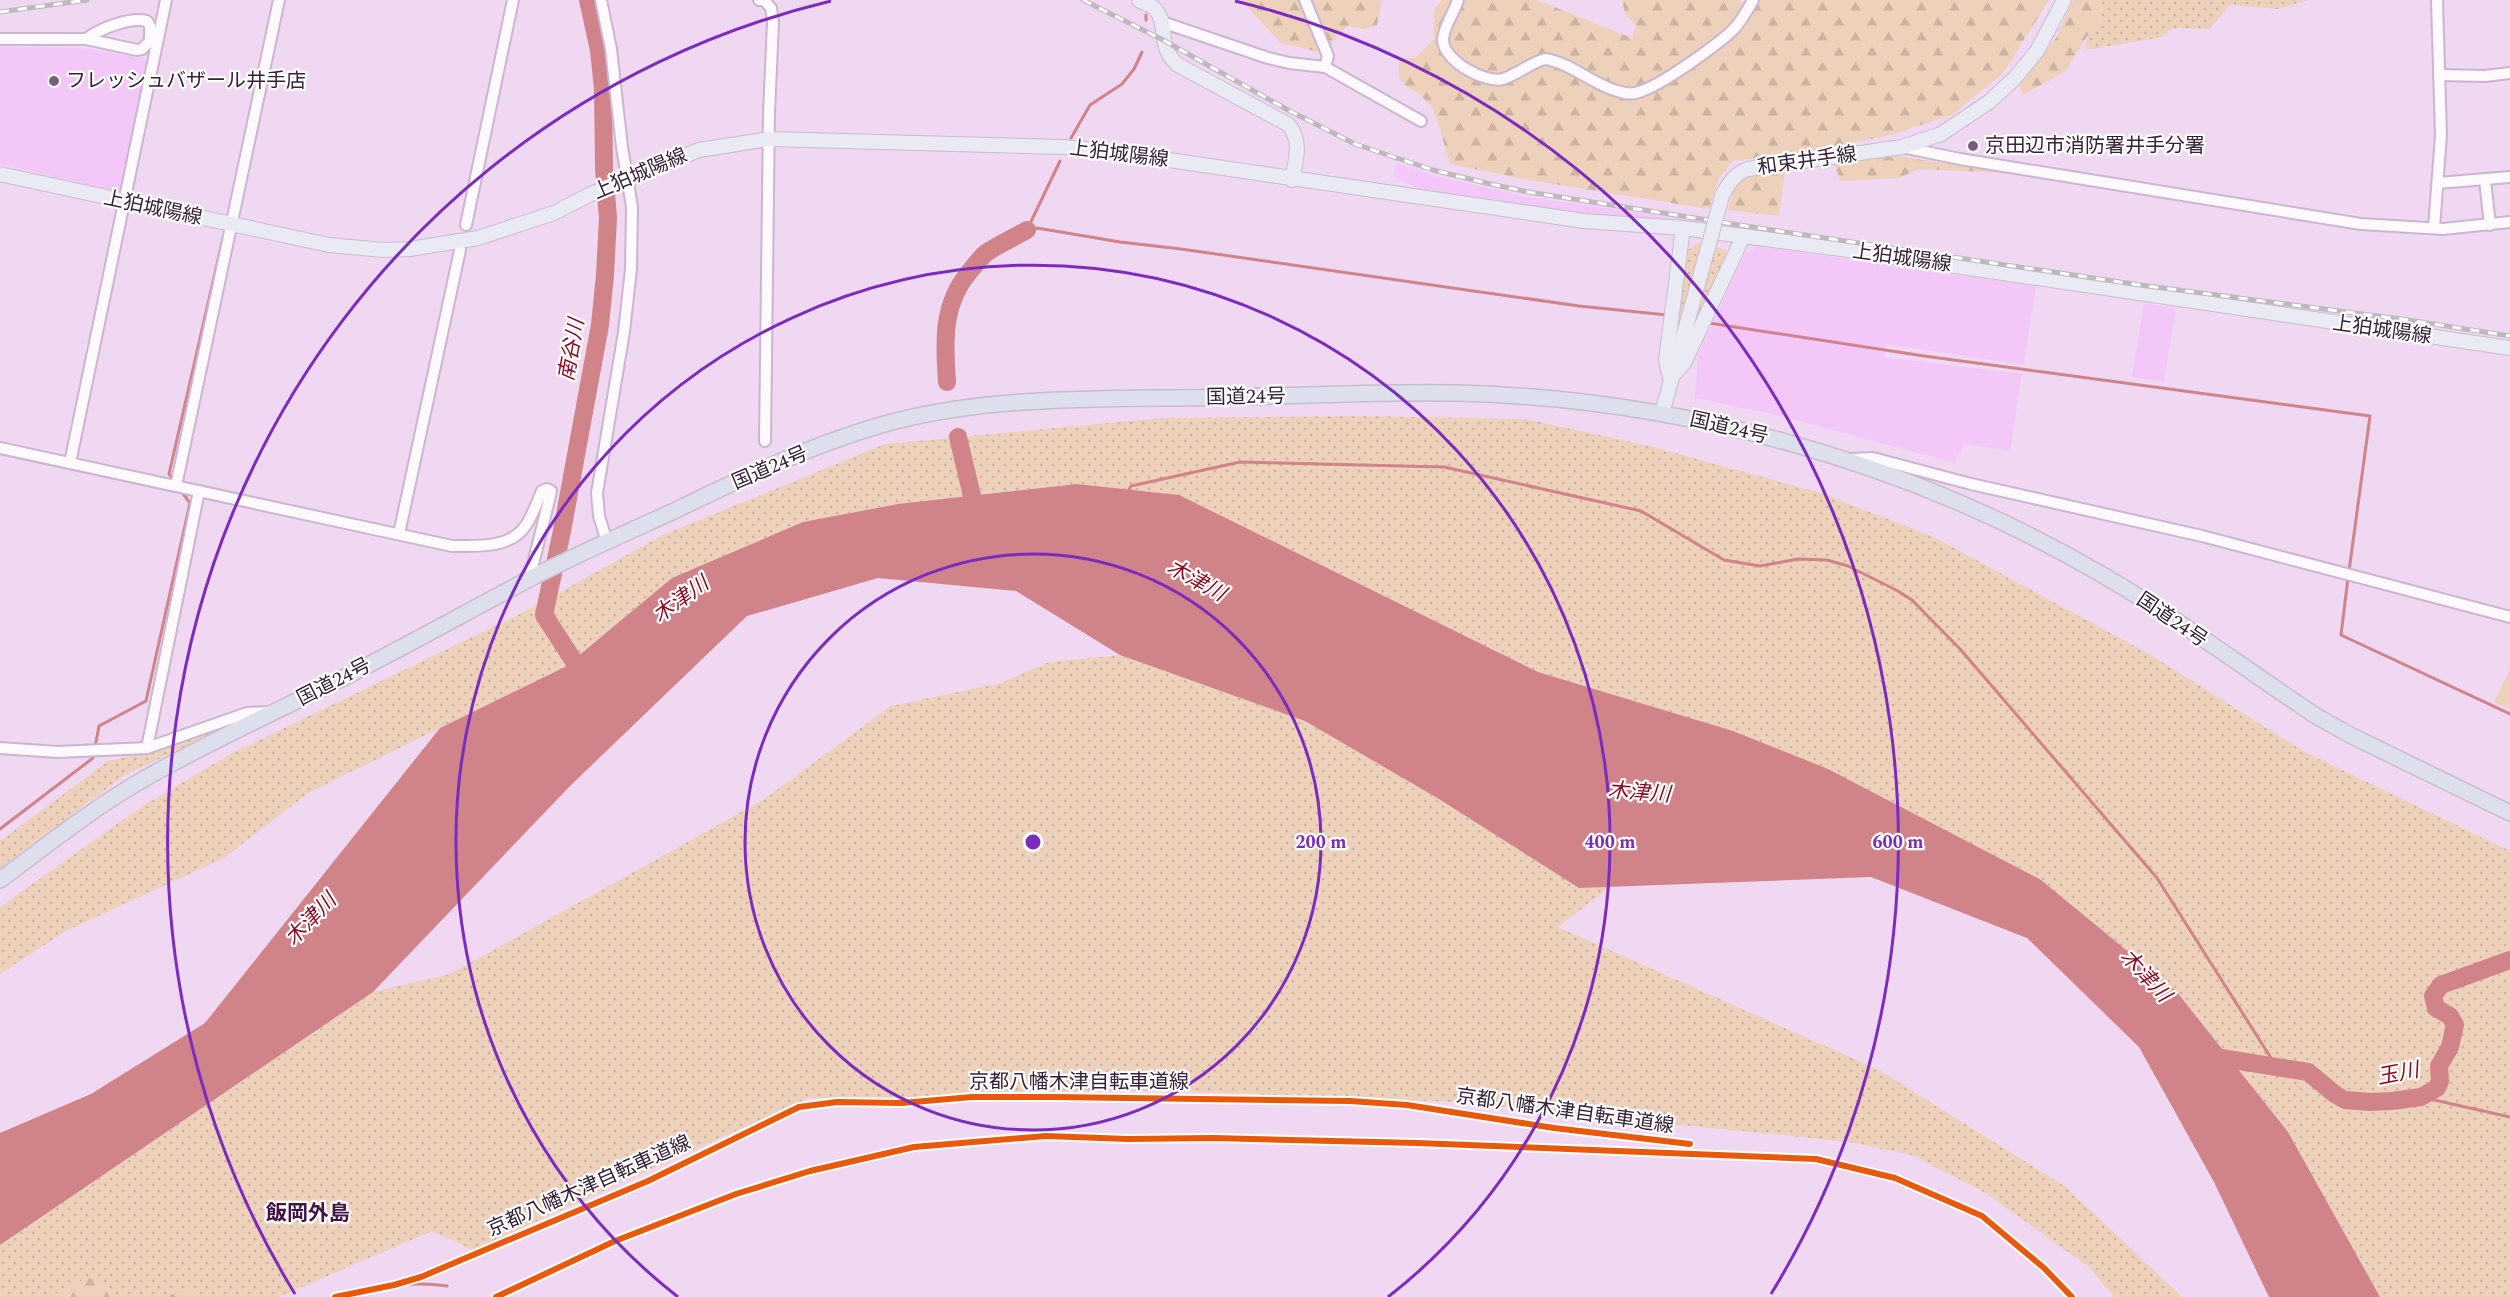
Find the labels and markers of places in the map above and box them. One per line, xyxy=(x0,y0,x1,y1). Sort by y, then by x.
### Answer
place label: フレッシュバザール井手店 xyxy=(66,66,306,96)
marker: フレッシュバザール井手店 xyxy=(47,74,61,88)
place label: 京田辺市消防署井手分署 xyxy=(1985,131,2205,161)
marker: 京田辺市消防署井手分署 xyxy=(1966,139,1980,153)
centre of rings xyxy=(1023,832,1043,852)

